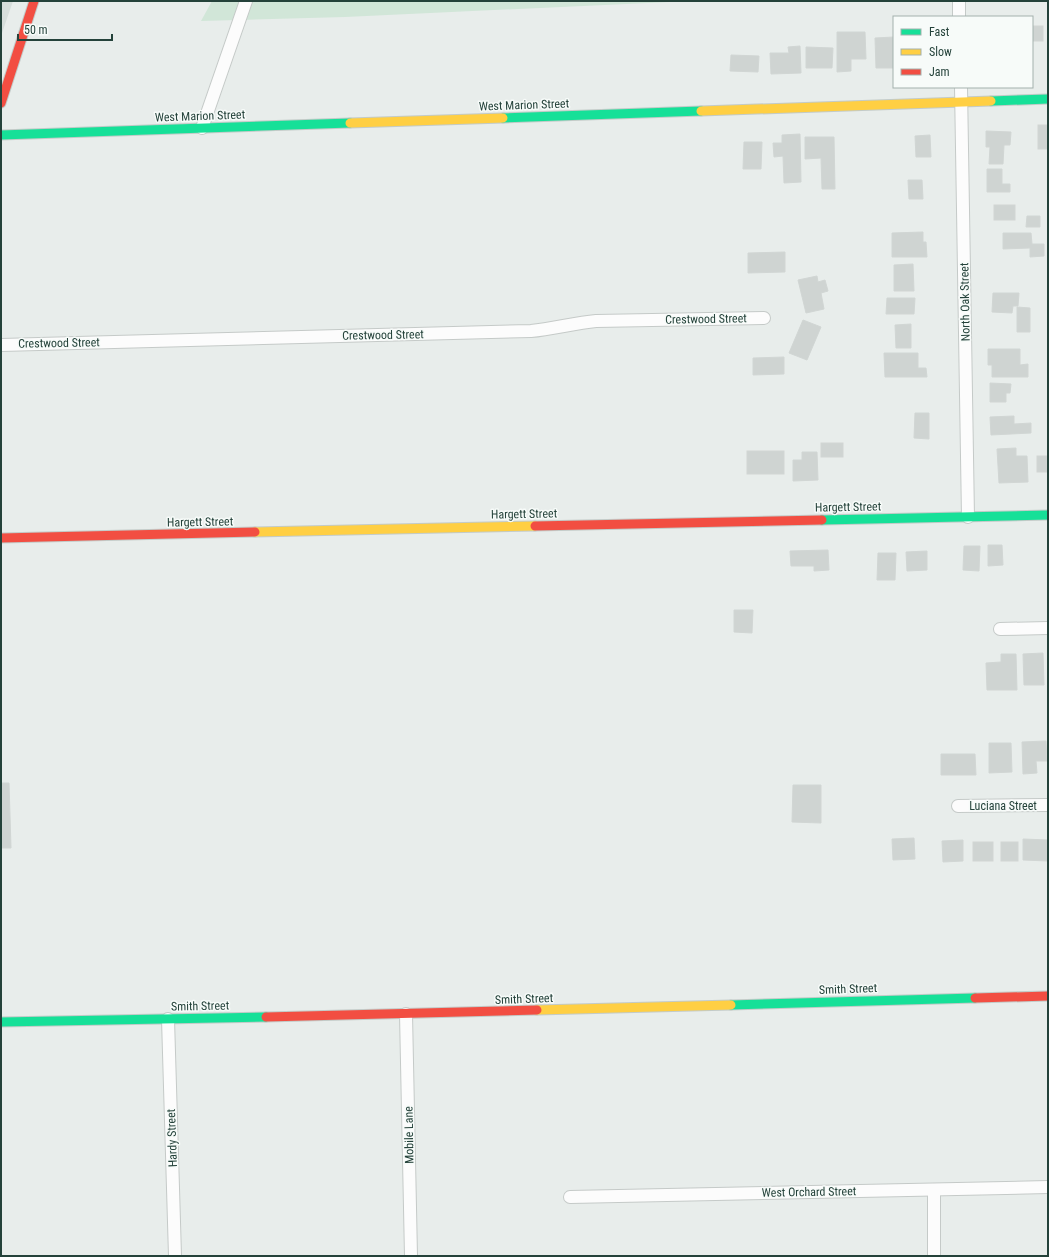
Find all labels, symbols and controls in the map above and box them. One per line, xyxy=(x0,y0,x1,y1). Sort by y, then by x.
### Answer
scale bar xyxy=(18,16,112,42)
legend xyxy=(893,16,1033,88)
text: 50 m xyxy=(24,23,48,37)
text: Fast xyxy=(929,25,950,39)
text: Slow xyxy=(929,45,952,59)
text: Jam xyxy=(929,65,950,79)
street label: West Marion Street xyxy=(479,96,570,114)
street label: West Marion Street xyxy=(155,107,246,125)
street label: North Oak Street xyxy=(957,262,973,341)
street label: Crestwood Street xyxy=(665,311,747,327)
street label: Crestwood Street xyxy=(342,327,424,343)
street label: Crestwood Street xyxy=(18,335,100,351)
street label: Hargett Street xyxy=(815,499,882,515)
street label: Hargett Street xyxy=(491,506,558,522)
street label: Hargett Street xyxy=(167,514,234,530)
street label: Luciana Street xyxy=(969,799,1037,813)
street label: Smith Street xyxy=(819,981,878,997)
street label: Smith Street xyxy=(495,991,554,1007)
street label: Smith Street xyxy=(171,998,230,1014)
street label: Mobile Lane xyxy=(401,1106,417,1164)
street label: Hardy Street xyxy=(164,1108,180,1168)
street label: West Orchard Street xyxy=(762,1184,857,1200)

